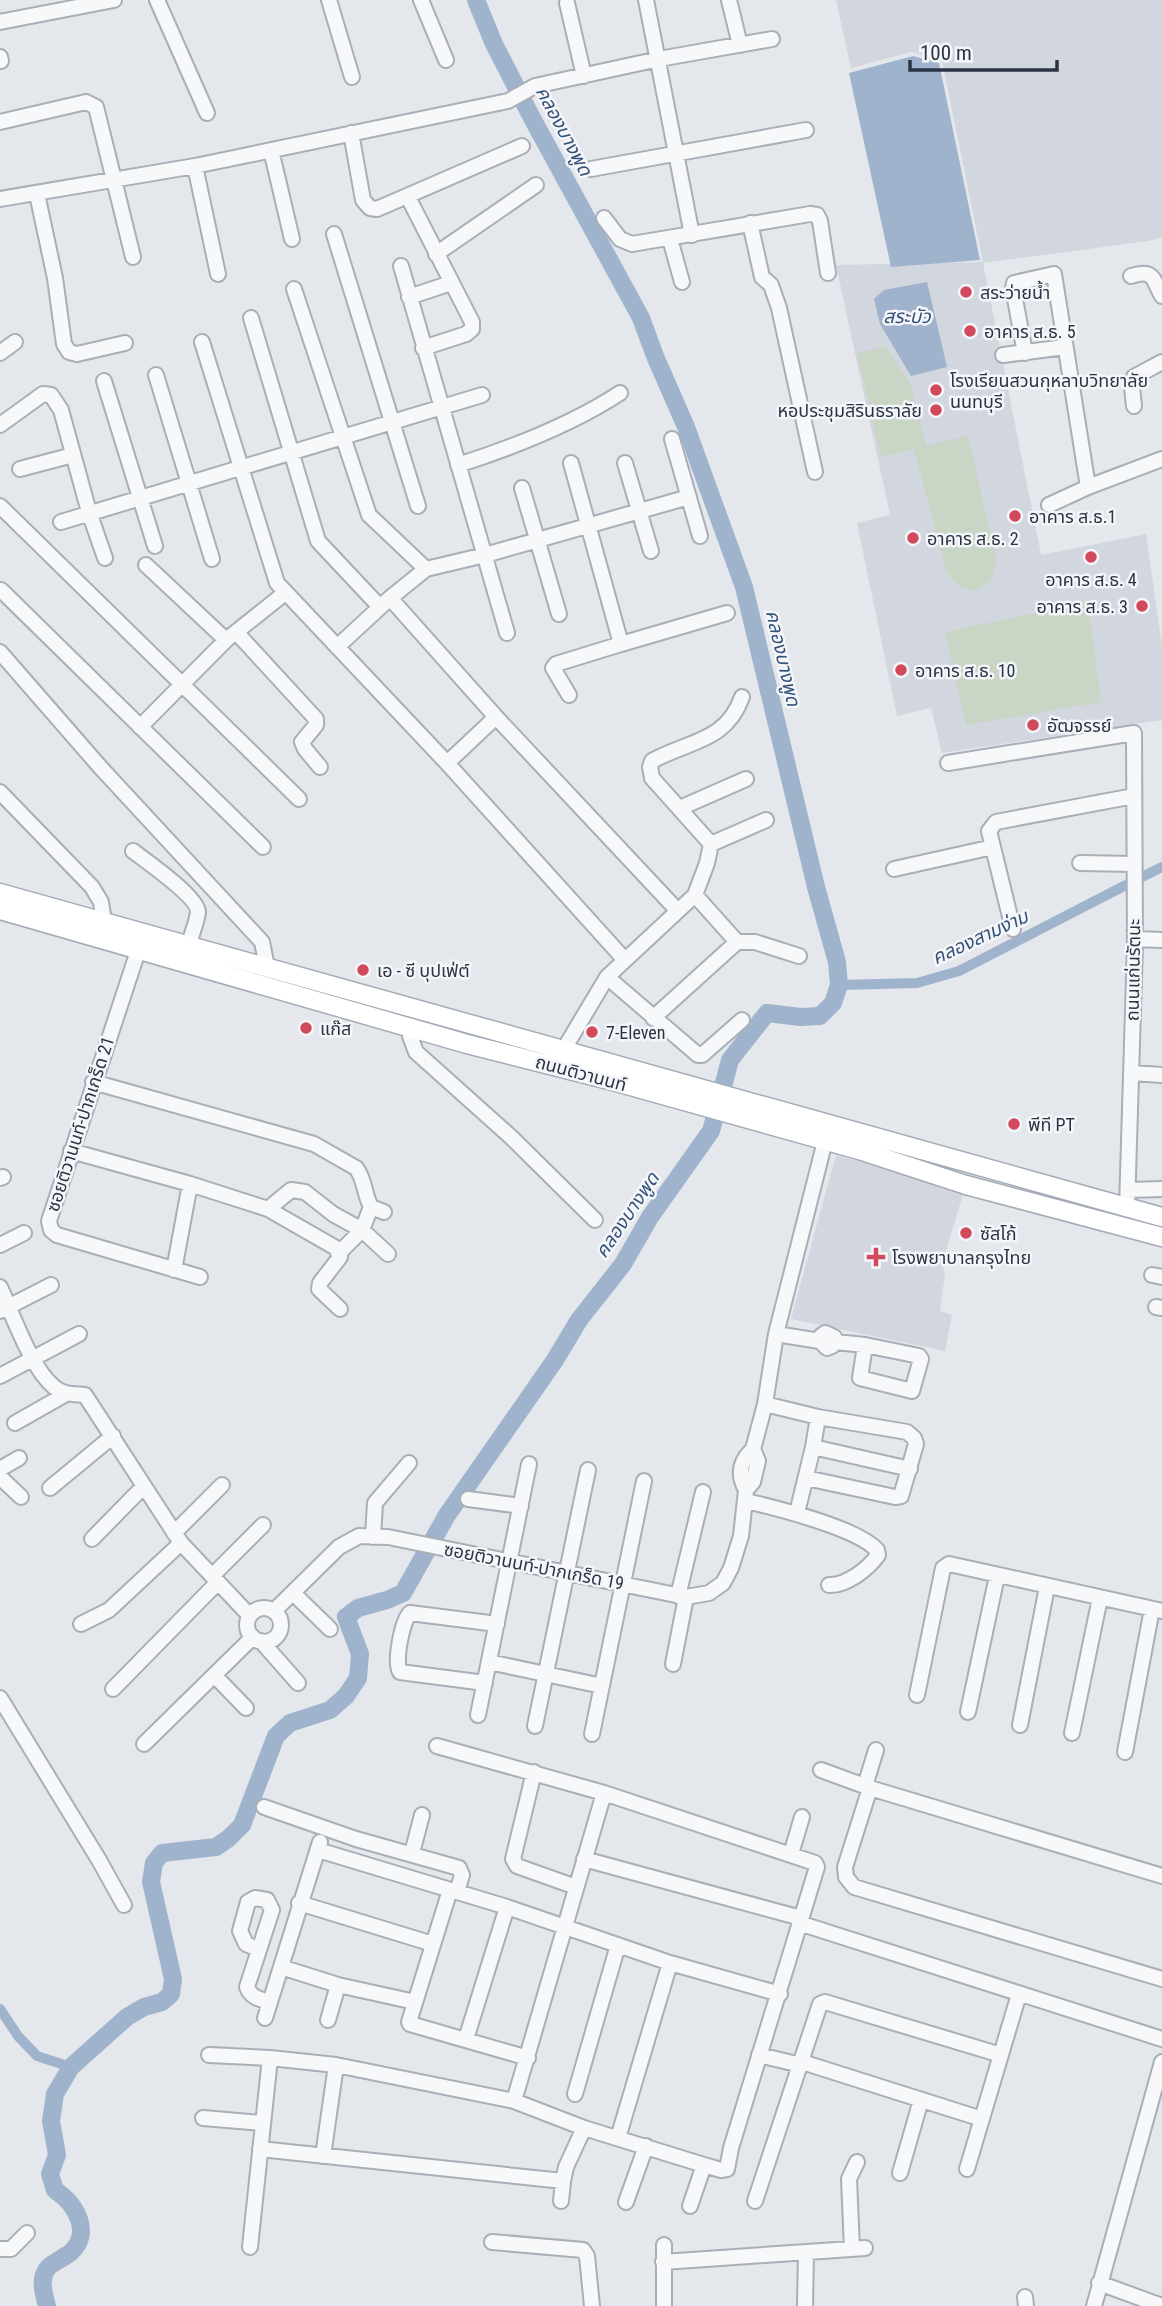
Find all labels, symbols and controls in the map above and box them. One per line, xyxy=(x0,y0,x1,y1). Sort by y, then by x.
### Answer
scale bar xyxy=(910,28,1057,72)
text: 100 m xyxy=(920,41,972,65)
water label: คลองบางพูด xyxy=(530,82,598,181)
place label: สระว่ายน้ำ xyxy=(980,280,1050,303)
marker: สระว่ายน้ำ xyxy=(958,284,974,300)
water label: สระบัว xyxy=(883,305,931,328)
place label: อาคาร ส.ธ. 5 xyxy=(984,321,1076,342)
marker: อาคาร ส.ธ. 5 xyxy=(962,323,978,339)
place label: โรงเรียนสวนกุหลาบวิทยาลัย นนทบุรี xyxy=(950,370,1148,413)
marker: โรงเรียนสวนกุหลาบวิทยาลัย นนทบุรี xyxy=(928,382,944,398)
place label: หอประชุมสิรินธราลัย xyxy=(777,400,922,422)
marker: หอประชุมสิรินธราลัย xyxy=(928,402,944,418)
place label: อาคาร ส.ธ.1 xyxy=(1029,506,1116,527)
marker: อาคาร ส.ธ.1 xyxy=(1007,508,1023,524)
place label: อาคาร ส.ธ. 2 xyxy=(927,528,1019,549)
marker: อาคาร ส.ธ. 2 xyxy=(905,530,921,546)
marker: อาคาร ส.ธ. 4 xyxy=(1083,549,1099,565)
place label: อาคาร ส.ธ. 4 xyxy=(1045,569,1137,590)
place label: อาคาร ส.ธ. 3 xyxy=(1036,596,1128,617)
marker: อาคาร ส.ธ. 3 xyxy=(1134,598,1150,614)
water label: คลองบางพูด xyxy=(760,608,806,710)
place label: อาคาร ส.ธ. 10 xyxy=(915,660,1015,681)
marker: อาคาร ส.ธ. 10 xyxy=(893,662,909,678)
place label: อัฒจรรย์ xyxy=(1047,715,1112,736)
marker: อัฒจรรย์ xyxy=(1025,717,1041,733)
water label: คลองสามง่าม xyxy=(928,904,1033,969)
street label: ถนนแก่นรัตนะ xyxy=(1122,919,1144,1021)
place label: เอ - ซี บุปเฟ่ต์ xyxy=(377,960,470,982)
marker: เอ - ซี บุปเฟ่ต์ xyxy=(355,962,371,978)
place label: แก๊ส xyxy=(320,1018,351,1039)
marker: แก๊ส xyxy=(298,1020,314,1036)
place label: 7-Eleven xyxy=(606,1022,666,1043)
marker: 7-Eleven xyxy=(584,1024,600,1040)
street label: ซอยติวานนท์-ปากเกร็ด 21 xyxy=(42,1034,118,1214)
street label: ถนนติวานนท์ xyxy=(533,1051,629,1095)
place label: พีที PT xyxy=(1028,1114,1075,1135)
marker: พีที PT xyxy=(1006,1116,1022,1132)
water label: คลองบางพูด xyxy=(590,1167,665,1263)
place label: ซัสโก้ xyxy=(980,1223,1017,1244)
marker: ซัสโก้ xyxy=(958,1225,974,1241)
marker: โรงพยาบาลกรุงไทย xyxy=(866,1247,886,1267)
place label: โรงพยาบาลกรุงไทย xyxy=(892,1247,1031,1269)
street label: ซอยติวานนท์-ปากเกร็ด 19 xyxy=(442,1538,626,1594)

